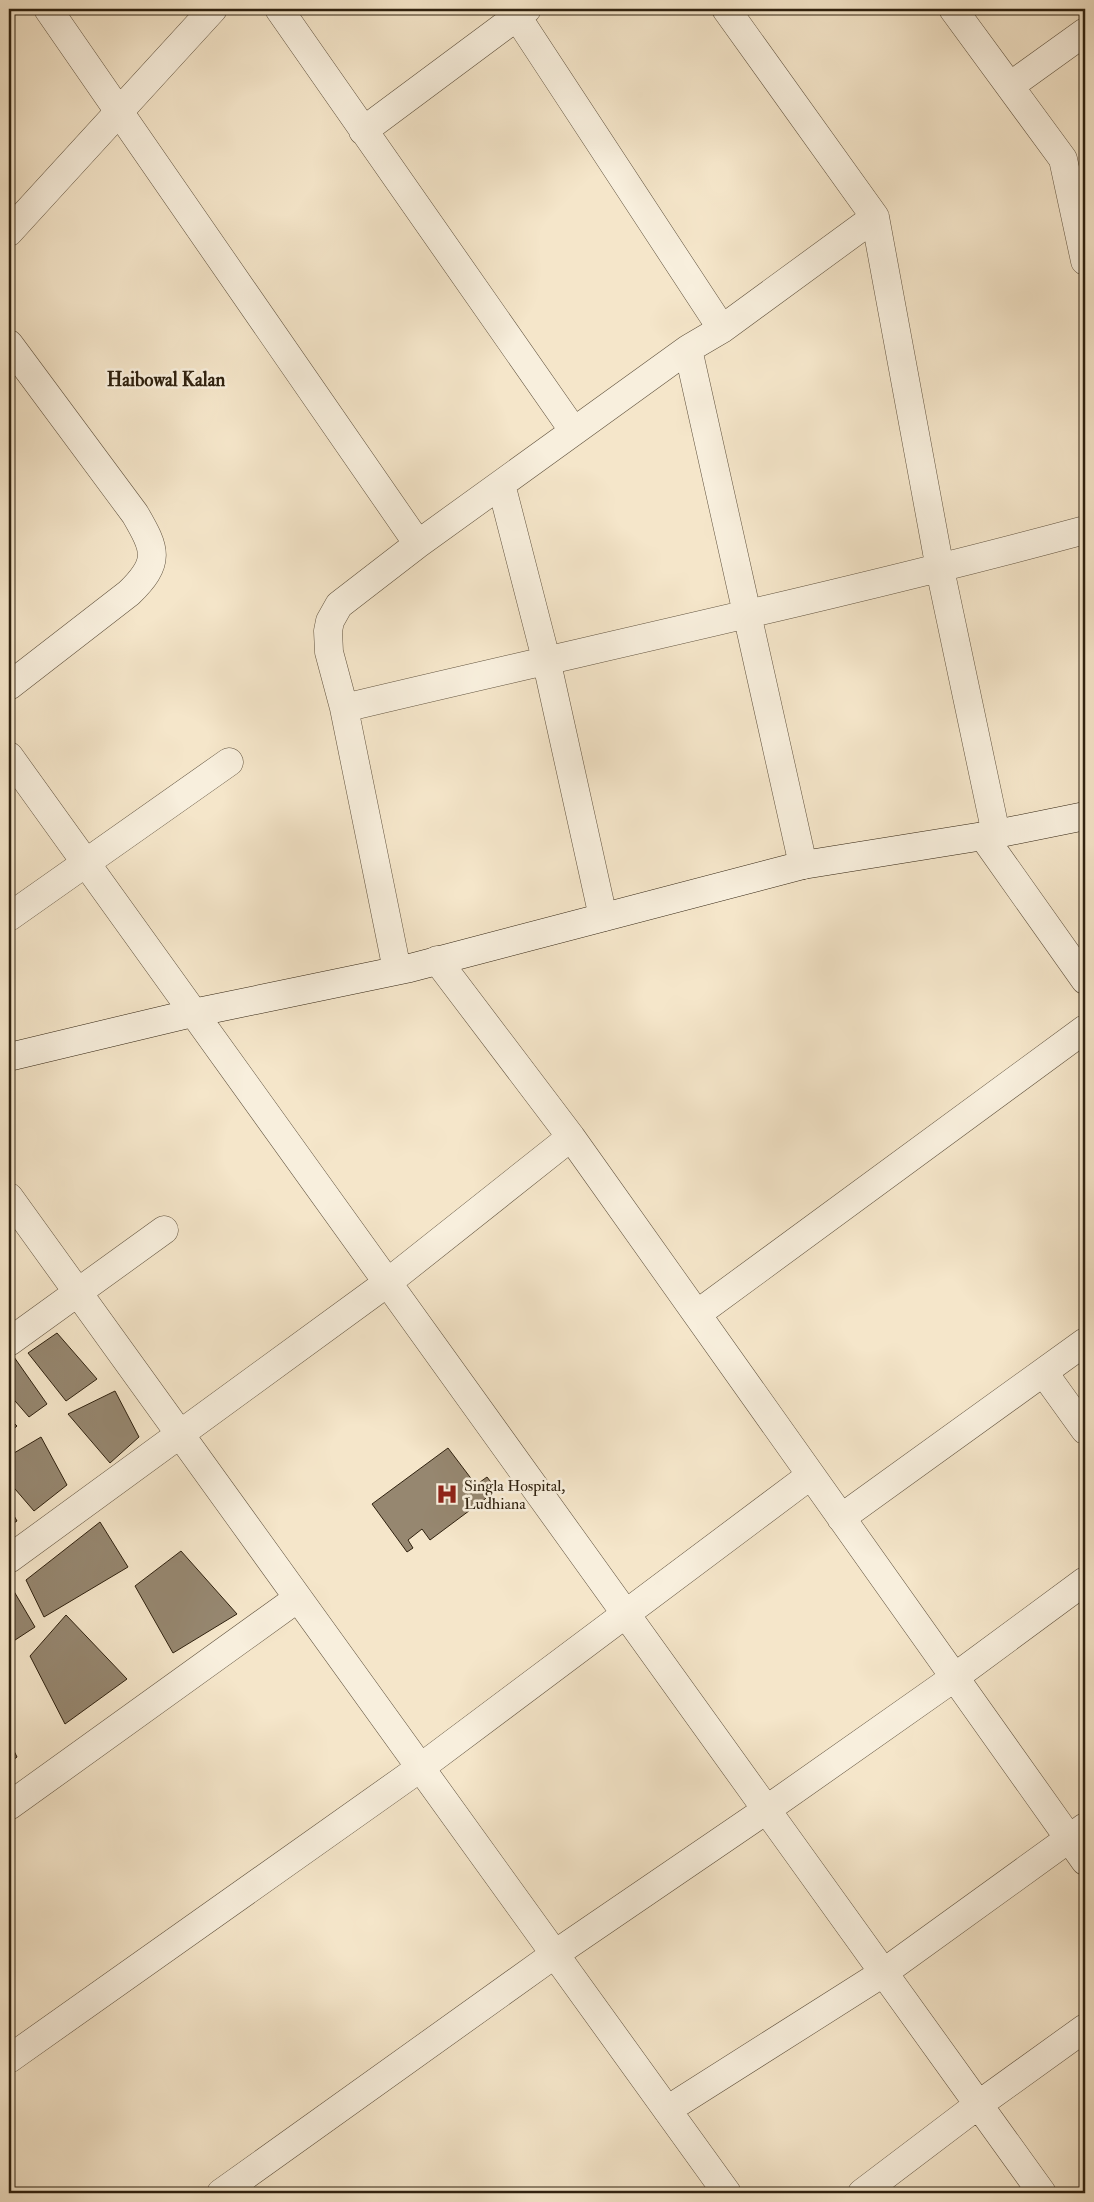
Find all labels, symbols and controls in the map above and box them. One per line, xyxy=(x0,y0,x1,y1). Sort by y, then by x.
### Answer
district label: Haibowal Kalan xyxy=(107,368,226,392)
place label: Singla Hospital, Ludhiana xyxy=(464,1476,565,1514)
hospital icon: Singla Hospital, Ludhiana xyxy=(434,1481,460,1507)

